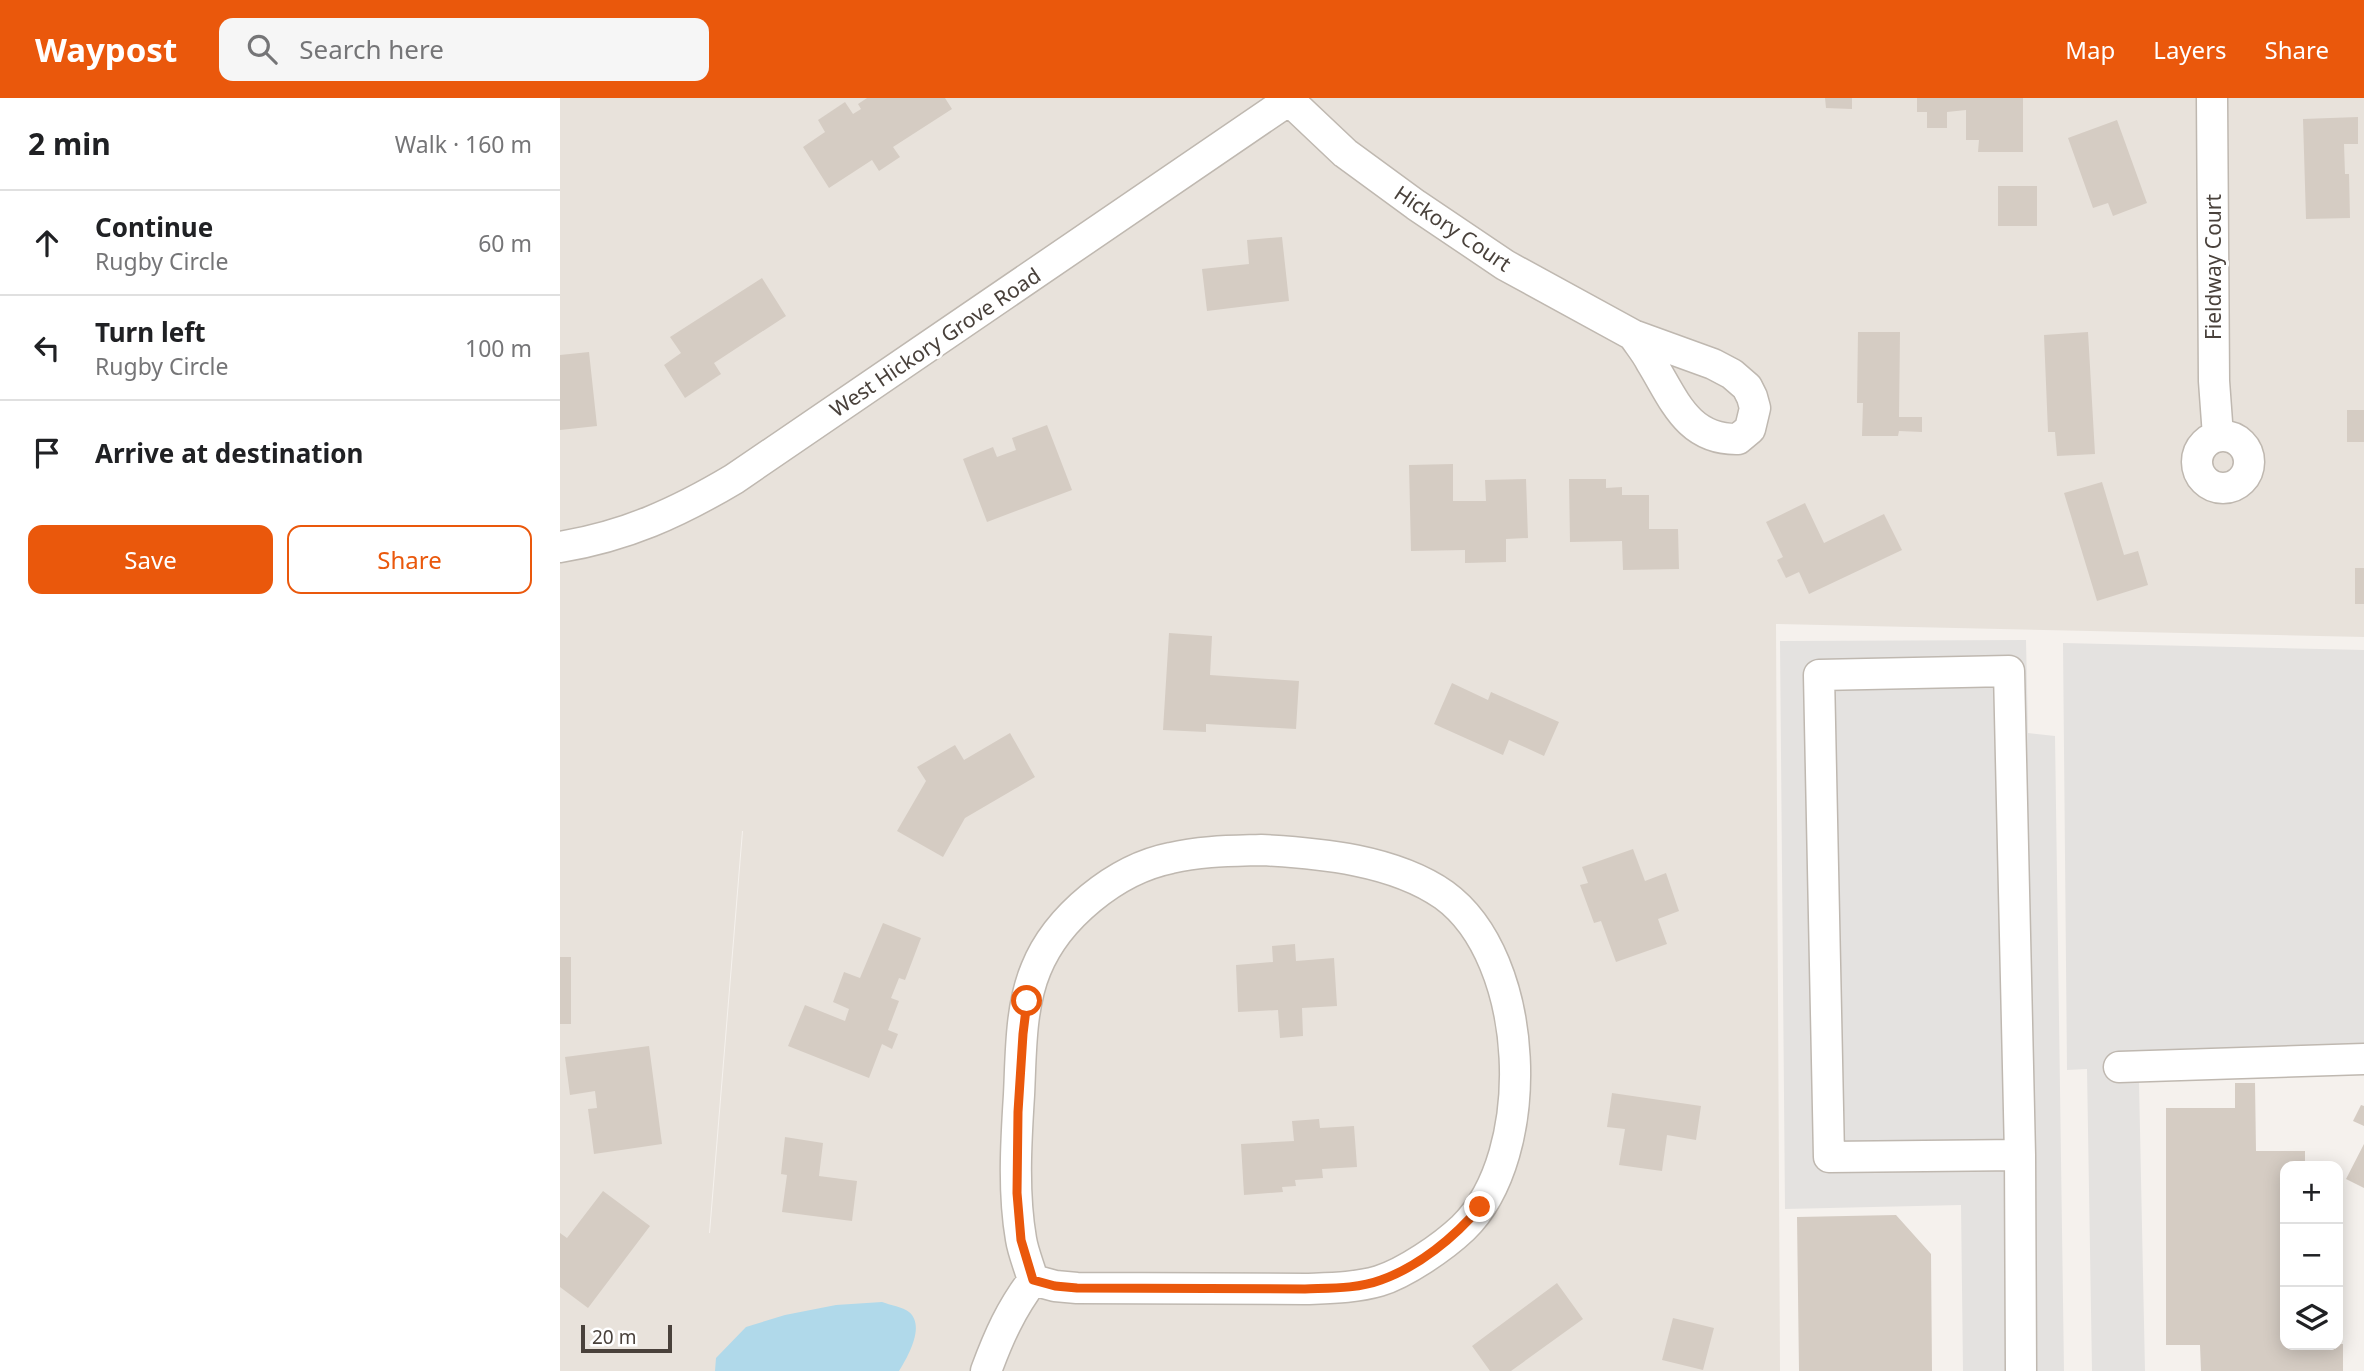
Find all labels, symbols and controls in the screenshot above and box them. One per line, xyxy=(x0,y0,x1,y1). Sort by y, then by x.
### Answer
search box xyxy=(219,18,709,81)
text: Waypost xyxy=(35,27,177,72)
icon: search xyxy=(243,30,281,68)
text: Search here xyxy=(299,31,444,67)
text: Map xyxy=(2065,33,2115,66)
text: Layers xyxy=(2153,33,2227,66)
text: Share xyxy=(2265,33,2329,66)
text: 2 min xyxy=(28,123,111,164)
text: Walk · 160 m xyxy=(395,128,532,160)
street label: Hickory Court xyxy=(1389,179,1517,278)
street label: Fieldway Court xyxy=(2199,194,2227,340)
text: Continue xyxy=(95,209,213,245)
icon: ahead xyxy=(28,224,66,262)
text: 60 m xyxy=(478,227,532,259)
text: Rugby Circle xyxy=(95,245,229,277)
street label: West Hickory Grove Road xyxy=(824,261,1046,423)
text: Turn left xyxy=(95,314,206,350)
icon: left xyxy=(28,329,66,367)
text: 100 m xyxy=(465,332,532,364)
text: Rugby Circle xyxy=(95,350,229,382)
icon: arrive xyxy=(28,434,66,472)
text: Arrive at destination xyxy=(95,435,364,471)
button: Save xyxy=(28,525,273,594)
button: Share xyxy=(287,525,532,594)
route start xyxy=(1011,985,1042,1016)
map controls xyxy=(2280,1161,2343,1350)
button: + xyxy=(2280,1161,2343,1224)
route end xyxy=(1464,1191,1495,1222)
button: − xyxy=(2280,1224,2343,1287)
button: layers xyxy=(2280,1287,2343,1350)
scale bar xyxy=(581,1322,672,1354)
text: 20 m xyxy=(592,1324,636,1350)

